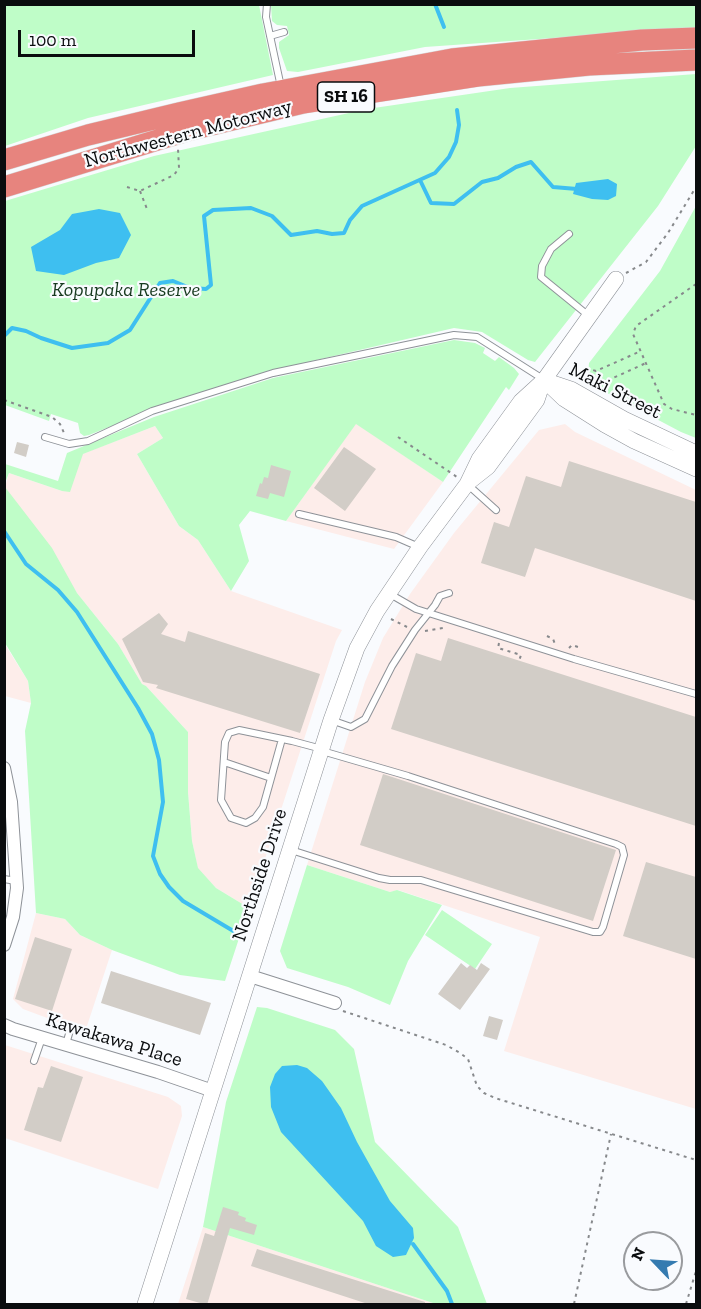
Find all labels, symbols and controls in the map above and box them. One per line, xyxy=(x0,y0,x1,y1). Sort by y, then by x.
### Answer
scale bar xyxy=(21,18,198,56)
text: 100 m xyxy=(29,29,76,51)
road number: SH 16 xyxy=(318,82,374,112)
street label: Northwestern Motorway xyxy=(82,95,294,173)
park label: Kopupaka Reserve xyxy=(52,278,200,302)
street label: Maki Street xyxy=(565,358,665,424)
street label: Northside Drive xyxy=(227,806,293,944)
street label: Kawakawa Place xyxy=(43,1008,185,1072)
north arrow xyxy=(623,1231,683,1291)
text: N xyxy=(627,1245,649,1264)

